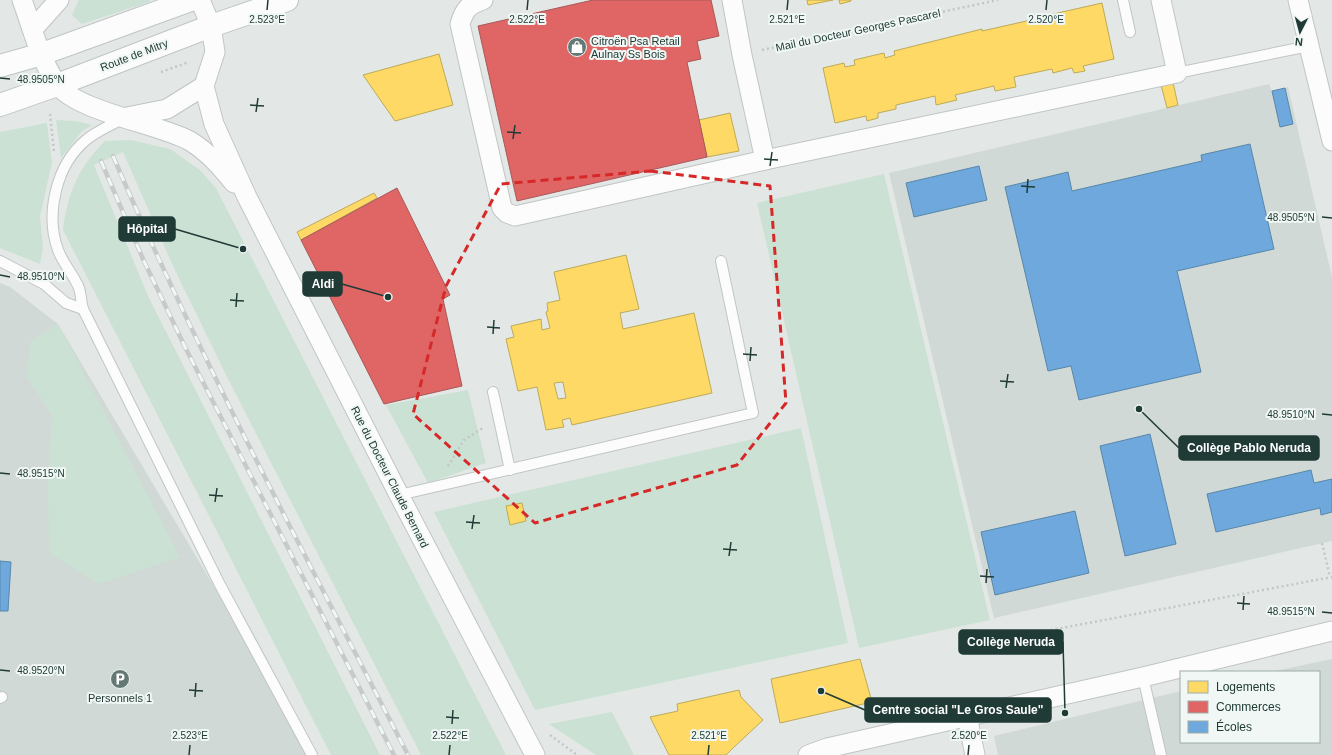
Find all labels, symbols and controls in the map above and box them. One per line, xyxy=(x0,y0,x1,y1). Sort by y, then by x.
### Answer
street label: Mail du Docteur Georges Pascarel xyxy=(775,7,941,53)
north arrow xyxy=(1280,12,1320,52)
text: 2.523°E xyxy=(249,14,285,25)
text: 2.522°E xyxy=(509,14,545,25)
text: 2.521°E xyxy=(769,14,805,25)
text: 2.520°E xyxy=(1028,14,1064,25)
place label: Citroën Psa Retail Aulnay Ss Bois xyxy=(591,35,680,60)
street label: Route de Mitry xyxy=(98,36,170,73)
shop icon: Citroën Psa Retail Aulnay Ss Bois xyxy=(566,36,588,58)
text: N xyxy=(1294,36,1304,48)
text: 48.9505°N xyxy=(17,74,65,85)
text: 48.9505°N xyxy=(1267,212,1315,223)
callout: Hôpital xyxy=(119,217,175,241)
text: Hôpital xyxy=(127,222,167,236)
text: 48.9510°N xyxy=(17,271,65,282)
callout: Aldi xyxy=(303,272,342,296)
text: Aldi xyxy=(312,277,334,291)
street label: Rue du Docteur Claude Bernard xyxy=(349,404,431,550)
text: 48.9510°N xyxy=(1267,409,1315,420)
callout: Collège Pablo Neruda xyxy=(1179,436,1319,460)
text: Collège Pablo Neruda xyxy=(1187,441,1311,455)
text: 48.9515°N xyxy=(17,468,65,479)
text: 48.9515°N xyxy=(1267,606,1315,617)
callout: Collège Neruda xyxy=(959,630,1063,654)
text: Collège Neruda xyxy=(967,635,1055,649)
text: 48.9520°N xyxy=(17,665,65,676)
parking icon: Personnels 1 xyxy=(109,668,131,690)
legend xyxy=(1180,671,1320,743)
text: Logements xyxy=(1216,680,1275,694)
place label: Personnels 1 xyxy=(88,692,152,704)
callout: Centre social "Le Gros Saule" xyxy=(865,698,1051,722)
text: Commerces xyxy=(1216,700,1281,714)
text: Centre social "Le Gros Saule" xyxy=(873,703,1043,717)
text: Écoles xyxy=(1216,719,1252,734)
text: 2.523°E xyxy=(172,730,208,741)
text: 2.522°E xyxy=(432,730,468,741)
text: 2.521°E xyxy=(691,730,727,741)
text: 2.520°E xyxy=(951,730,987,741)

